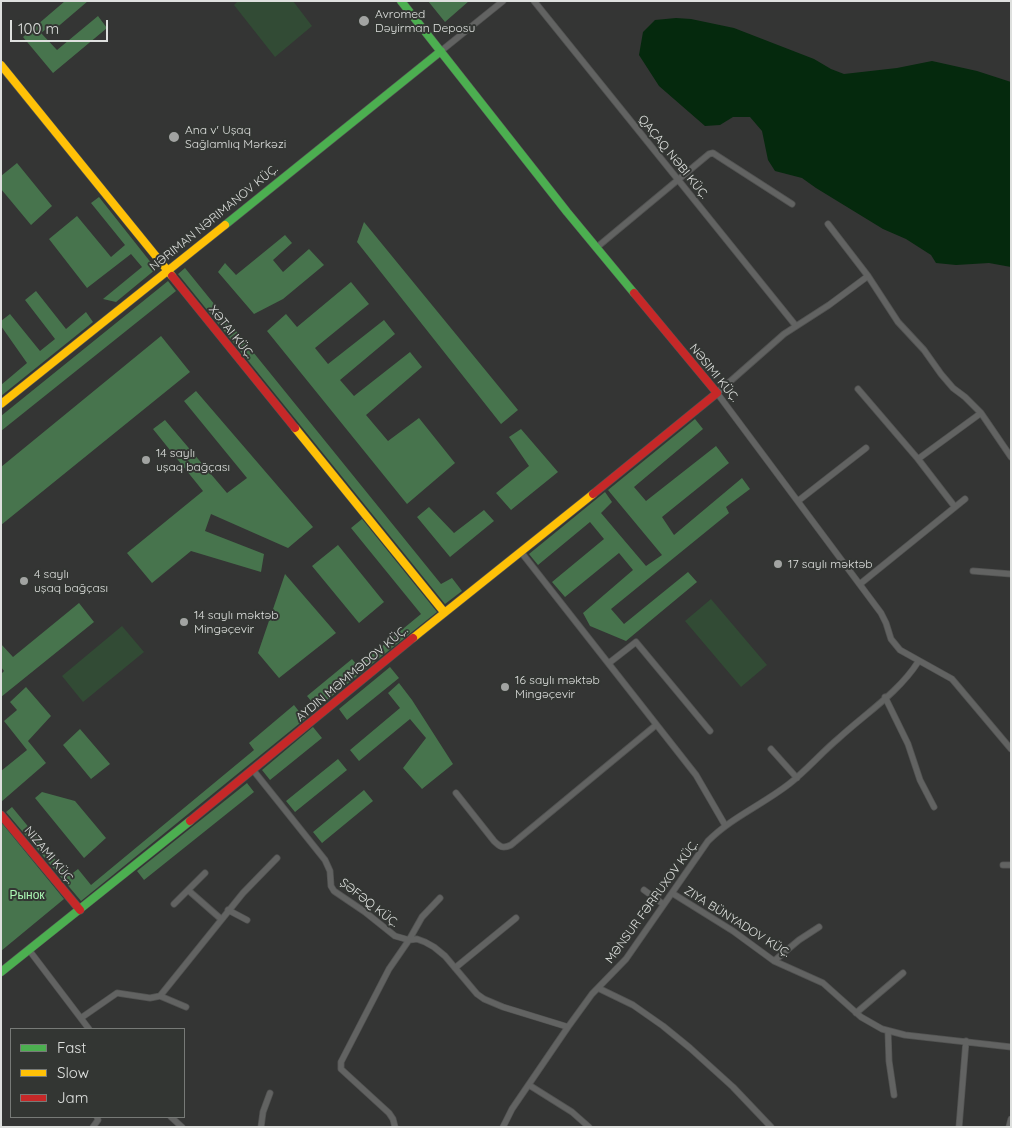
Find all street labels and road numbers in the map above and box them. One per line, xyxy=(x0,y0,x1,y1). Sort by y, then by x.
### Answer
street label: QAÇAQ NƏBI KÜÇ. xyxy=(635,112,711,202)
street label: NƏRIMAN NƏRIMANOV KÜÇ. xyxy=(147,162,281,274)
street label: XƏTAI KÜÇ. xyxy=(205,303,257,361)
street label: NƏSIMI KÜÇ. xyxy=(686,341,742,405)
street label: AYDIN MƏMMƏDOV KÜÇ. xyxy=(293,623,411,725)
street label: NIZAMI KÜÇ. xyxy=(21,824,77,886)
street label: MƏNSUR FƏRRUXOV KÜÇ. xyxy=(603,838,701,966)
street label: ŞƏFƏQ KÜÇ. xyxy=(337,876,401,930)
street label: ZIYA BÜNYADOV KÜÇ. xyxy=(681,883,793,961)

